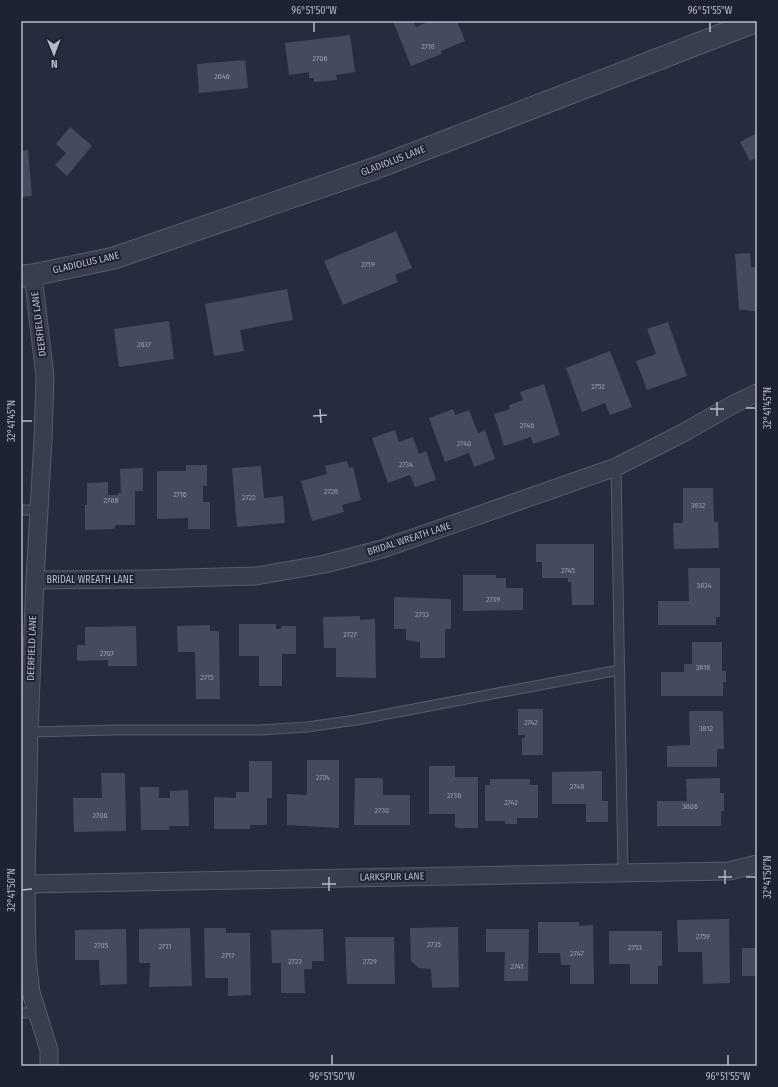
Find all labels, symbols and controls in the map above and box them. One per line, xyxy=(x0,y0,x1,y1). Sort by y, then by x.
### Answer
text: 96°51'50"W xyxy=(291,5,337,17)
text: 96°51'55"W xyxy=(688,5,733,17)
north arrow xyxy=(34,34,74,74)
house number: 2718 xyxy=(421,42,435,51)
house number: 2706 xyxy=(313,54,327,63)
text: N xyxy=(51,57,58,70)
house number: 2646 xyxy=(214,72,230,81)
street label: GLADIOLUS LANE xyxy=(359,143,427,179)
street label: GLADIOLUS LANE xyxy=(52,249,121,276)
house number: 2719 xyxy=(361,260,375,269)
street label: DEERFIELD LANE xyxy=(29,291,49,357)
house number: 2637 xyxy=(137,340,152,349)
house number: 2752 xyxy=(591,382,605,391)
text: 32°41'45"N xyxy=(762,387,774,429)
text: 32°41'45"N xyxy=(6,400,18,442)
house number: 2746 xyxy=(520,421,534,430)
house number: 2740 xyxy=(457,439,471,448)
house number: 2734 xyxy=(399,460,413,469)
house number: 2728 xyxy=(324,487,338,496)
house number: 2716 xyxy=(173,490,187,499)
house number: 2722 xyxy=(242,493,256,502)
house number: 2708 xyxy=(104,496,118,505)
house number: 3832 xyxy=(691,501,706,510)
street label: BRIDAL WREATH LANE xyxy=(366,520,453,558)
house number: 2745 xyxy=(561,566,575,575)
street label: BRIDAL WREATH LANE xyxy=(46,574,134,586)
house number: 3824 xyxy=(697,581,712,590)
house number: 2739 xyxy=(486,595,500,604)
house number: 2733 xyxy=(415,610,429,619)
street label: DEERFIELD LANE xyxy=(25,615,39,681)
house number: 2727 xyxy=(343,630,357,639)
house number: 2707 xyxy=(100,649,115,658)
house number: 3818 xyxy=(696,663,710,672)
house number: 2715 xyxy=(200,673,214,682)
house number: 2742 xyxy=(524,718,538,727)
house number: 3812 xyxy=(699,724,713,733)
house number: 2724 xyxy=(316,773,330,782)
house number: 2748 xyxy=(570,782,584,791)
house number: 2736 xyxy=(447,791,461,800)
house number: 2742 xyxy=(504,798,518,807)
house number: 3806 xyxy=(682,802,698,811)
house number: 2730 xyxy=(375,806,389,815)
house number: 2706 xyxy=(93,811,107,820)
text: 32°41'50"N xyxy=(762,855,774,899)
text: 32°41'50"N xyxy=(6,868,18,912)
street label: LARKSPUR LANE xyxy=(360,870,425,884)
house number: 2759 xyxy=(696,932,710,941)
house number: 2735 xyxy=(427,940,441,949)
house number: 2705 xyxy=(94,941,109,950)
house number: 2711 xyxy=(159,942,171,951)
house number: 2753 xyxy=(628,943,642,952)
house number: 2747 xyxy=(570,949,584,958)
house number: 2717 xyxy=(222,951,235,960)
house number: 2723 xyxy=(288,957,302,966)
house number: 2729 xyxy=(363,957,377,966)
house number: 2741 xyxy=(510,962,524,971)
text: 96°51'50"W xyxy=(309,1071,355,1083)
text: 96°51'55"W xyxy=(706,1071,751,1083)

